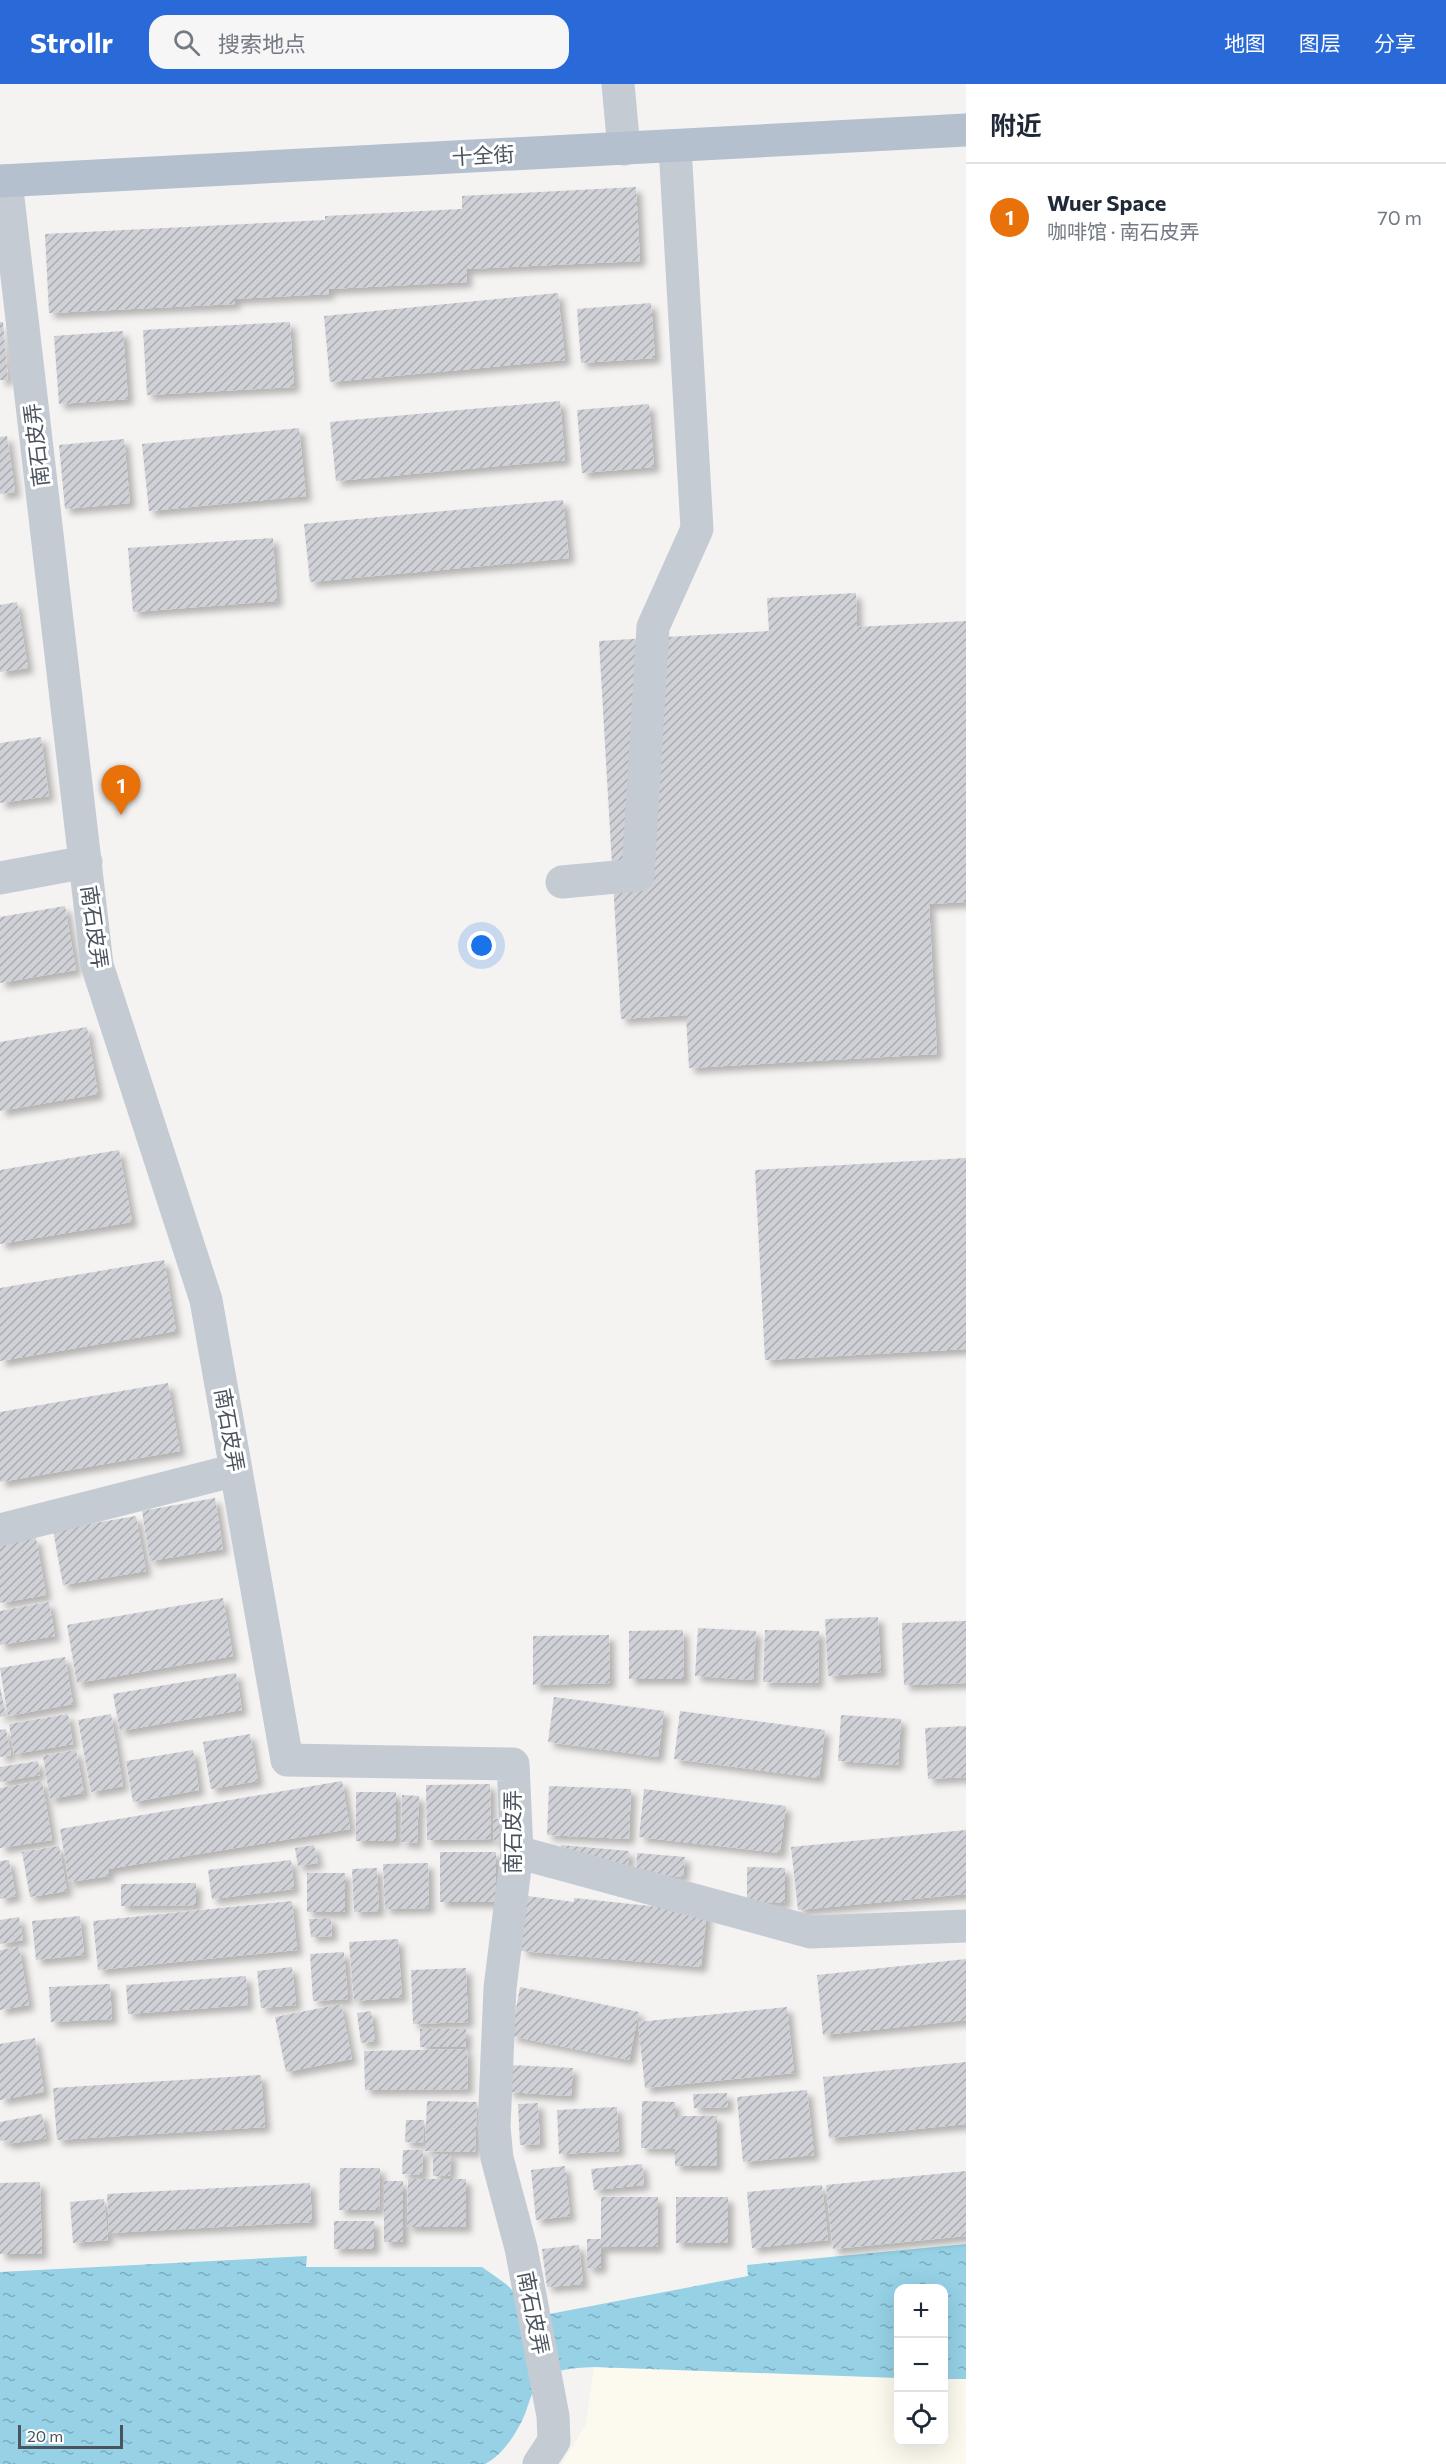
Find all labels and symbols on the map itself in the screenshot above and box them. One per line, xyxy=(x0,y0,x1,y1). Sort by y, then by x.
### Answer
street label: 十全街 xyxy=(451,140,515,169)
street label: 南石皮弄 xyxy=(18,402,53,488)
pin: 1 xyxy=(102,766,140,815)
street label: 南石皮弄 xyxy=(77,883,114,970)
your location xyxy=(467,931,496,960)
street label: 南石皮弄 xyxy=(211,1386,250,1473)
street label: 南石皮弄 xyxy=(499,1790,524,1874)
street label: 南石皮弄 xyxy=(514,2269,555,2356)
scale bar xyxy=(18,2422,123,2450)

